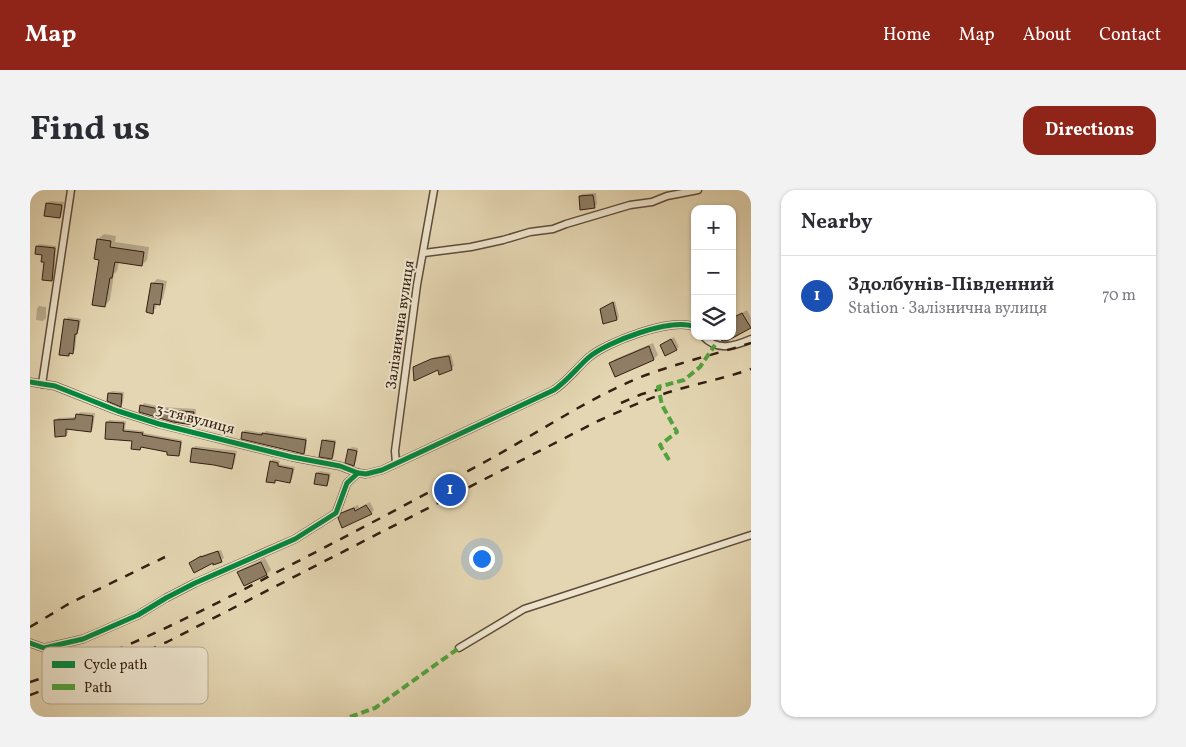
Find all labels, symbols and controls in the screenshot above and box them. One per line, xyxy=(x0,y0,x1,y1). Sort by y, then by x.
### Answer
text: Map xyxy=(25,18,76,52)
text: Home xyxy=(883,23,931,48)
text: Map xyxy=(959,23,995,48)
text: About xyxy=(1023,23,1071,48)
text: Contact xyxy=(1099,23,1161,48)
text: Find us xyxy=(30,106,150,154)
button: Directions xyxy=(1023,106,1156,155)
map controls xyxy=(691,205,736,340)
button: + xyxy=(691,205,736,250)
text: Nearby xyxy=(801,208,872,237)
button: − xyxy=(691,250,736,295)
street label: Залізнична вулиця xyxy=(382,259,420,391)
text: Здолбунів-Південний xyxy=(848,272,1054,298)
text: 1 xyxy=(814,285,820,307)
text: 70 m xyxy=(1102,285,1136,307)
button: layers xyxy=(691,295,736,340)
text: Station · Залізнична вулиця xyxy=(848,298,1047,320)
street label: 3-тя вулиця xyxy=(153,399,237,441)
pin: 1 xyxy=(434,471,466,509)
your location xyxy=(469,546,495,572)
legend xyxy=(42,647,208,704)
text: Cycle path xyxy=(84,656,148,675)
text: Path xyxy=(84,679,112,698)

